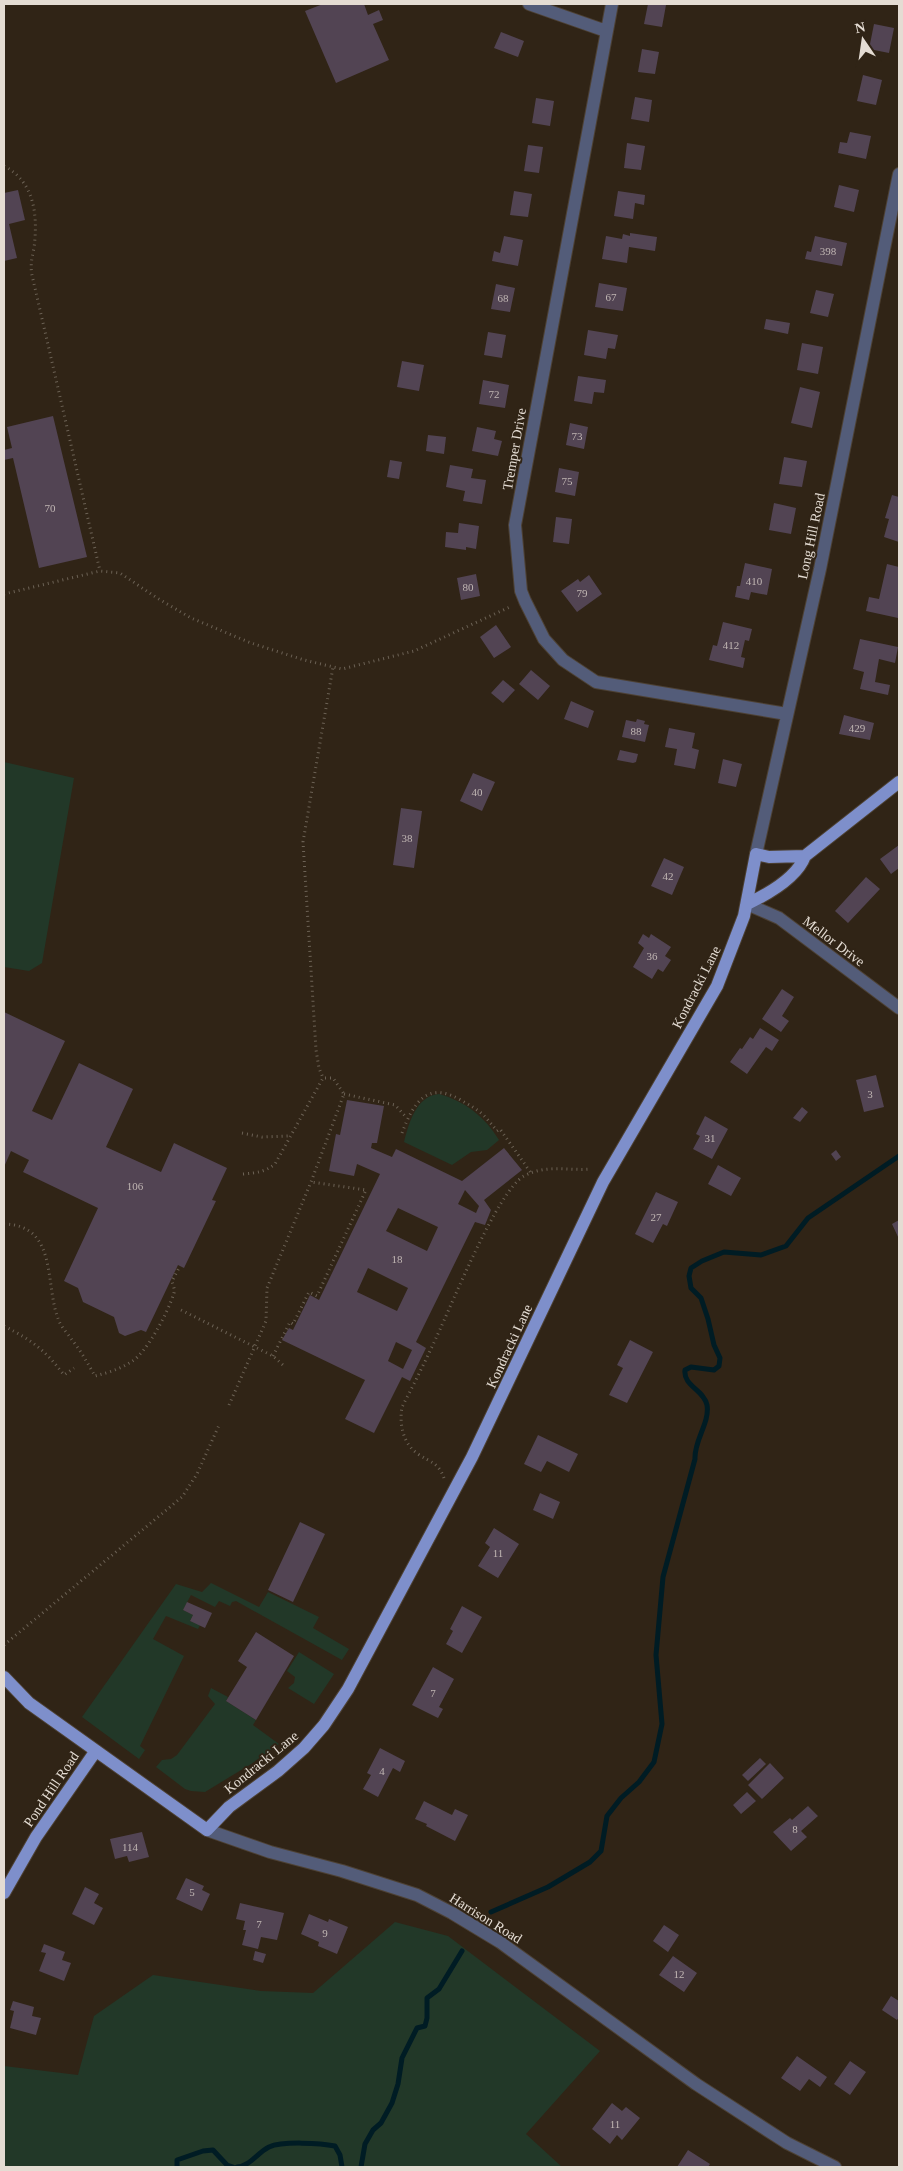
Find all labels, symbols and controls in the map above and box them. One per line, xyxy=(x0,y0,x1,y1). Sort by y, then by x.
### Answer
north arrow xyxy=(838,15,888,65)
text: N xyxy=(854,19,867,36)
house number: 398 xyxy=(820,245,837,257)
house number: 67 xyxy=(606,291,617,303)
house number: 68 xyxy=(498,292,509,304)
house number: 72 xyxy=(489,388,500,400)
street label: Tremper Drive xyxy=(500,407,529,491)
house number: 73 xyxy=(572,430,583,442)
house number: 75 xyxy=(562,475,573,487)
street label: Long Hill Road xyxy=(795,492,828,581)
house number: 70 xyxy=(45,502,56,514)
house number: 410 xyxy=(746,575,763,587)
house number: 80 xyxy=(463,581,474,593)
house number: 79 xyxy=(577,587,588,599)
house number: 412 xyxy=(723,639,739,651)
house number: 429 xyxy=(849,722,866,734)
house number: 88 xyxy=(631,725,642,737)
house number: 40 xyxy=(472,786,483,798)
house number: 38 xyxy=(402,832,413,844)
house number: 42 xyxy=(663,870,674,882)
street label: Mellor Drive xyxy=(800,913,868,970)
street label: Kondracki Lane xyxy=(669,943,724,1031)
house number: 36 xyxy=(647,950,658,962)
house number: 3 xyxy=(867,1088,873,1100)
house number: 31 xyxy=(705,1132,716,1144)
house number: 106 xyxy=(127,1180,144,1192)
house number: 27 xyxy=(651,1211,662,1223)
house number: 18 xyxy=(392,1253,403,1265)
street label: Kondracki Lane xyxy=(484,1302,535,1390)
house number: 11 xyxy=(493,1547,503,1559)
house number: 7 xyxy=(430,1687,436,1699)
street label: Kondracki Lane xyxy=(221,1728,301,1797)
street label: Pond Hill Road xyxy=(21,1749,82,1830)
house number: 4 xyxy=(379,1765,385,1777)
house number: 8 xyxy=(792,1823,798,1835)
house number: 114 xyxy=(122,1841,139,1853)
house number: 5 xyxy=(189,1886,195,1898)
street label: Harrison Road xyxy=(447,1890,524,1947)
house number: 7 xyxy=(256,1918,262,1930)
house number: 9 xyxy=(322,1927,328,1939)
house number: 12 xyxy=(674,1968,685,1980)
house number: 11 xyxy=(610,2118,620,2130)

